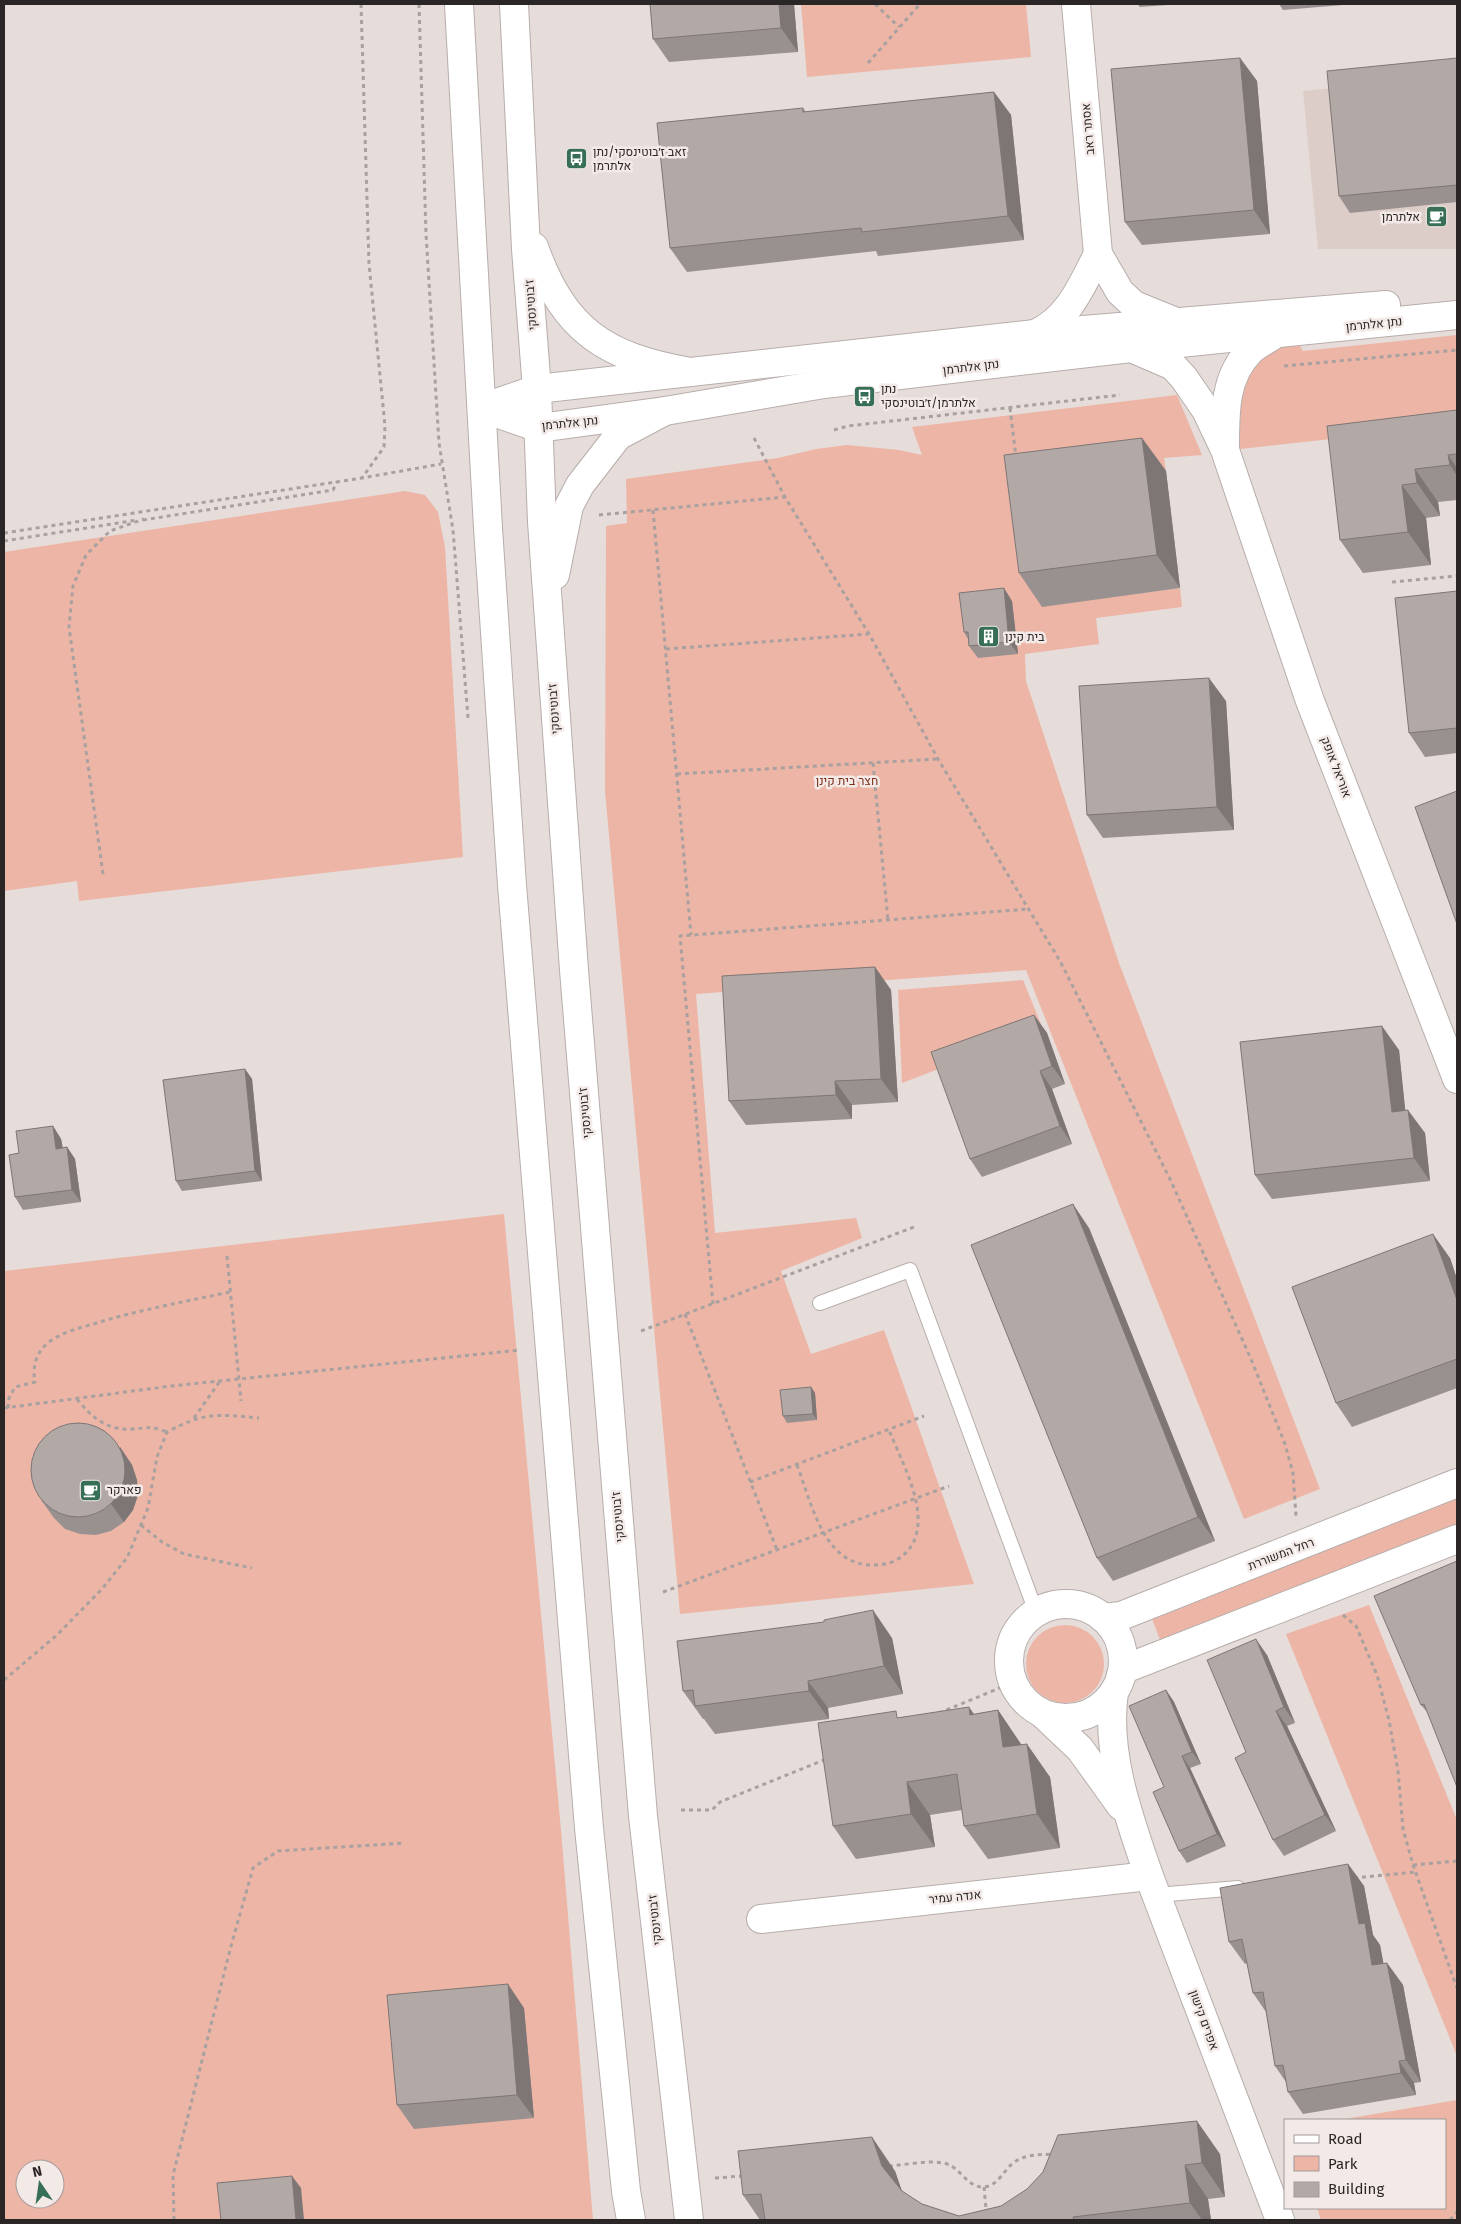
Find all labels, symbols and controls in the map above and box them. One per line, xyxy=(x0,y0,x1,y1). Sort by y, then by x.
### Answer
street label: אסתר ראב xyxy=(1079,102,1097,155)
place label: זאב ז׳בוטינסקי/נתן אלתרמן xyxy=(593,145,686,173)
bus stop icon: זאב ז׳בוטינסקי/נתן אלתרמן xyxy=(565,147,589,171)
cafe icon: אלתרמן xyxy=(1424,205,1448,229)
place label: אלתרמן xyxy=(1382,210,1420,224)
street label: ז'בוטינסקי xyxy=(522,279,540,331)
street label: נתן אלתרמן xyxy=(1345,314,1403,334)
street label: נתן אלתרמן xyxy=(942,357,1000,377)
place label: נתן אלתרמן/ז׳בוטינסקי xyxy=(881,382,976,410)
bus stop icon: נתן אלתרמן/ז׳בוטינסקי xyxy=(853,384,877,408)
street label: נתן אלתרמן xyxy=(541,413,599,433)
building icon: בית קינן xyxy=(977,625,1001,649)
place label: בית קינן xyxy=(1005,630,1045,644)
street label: ז'בוטינסקי xyxy=(545,683,563,735)
street label: אוריאל אופק xyxy=(1318,735,1354,800)
park label: חצר בית קינן xyxy=(816,774,878,788)
street label: ז'בוטינסקי xyxy=(576,1087,594,1139)
cafe icon: פארקר xyxy=(79,1478,103,1502)
place label: פארקר xyxy=(107,1483,141,1497)
street label: ז'בוטינסקי xyxy=(609,1491,627,1543)
street label: רחל המשוררת xyxy=(1246,1535,1316,1573)
street label: אנדה עמיר xyxy=(928,1887,982,1907)
street label: ז'בוטינסקי xyxy=(645,1894,665,1946)
street label: אפרים קישון xyxy=(1187,1988,1221,2052)
legend xyxy=(1284,2119,1446,2209)
text: Road xyxy=(1328,2130,1363,2148)
text: Park xyxy=(1328,2155,1358,2173)
north arrow xyxy=(15,2159,65,2209)
text: N xyxy=(31,2162,44,2181)
text: Building xyxy=(1328,2180,1384,2198)

